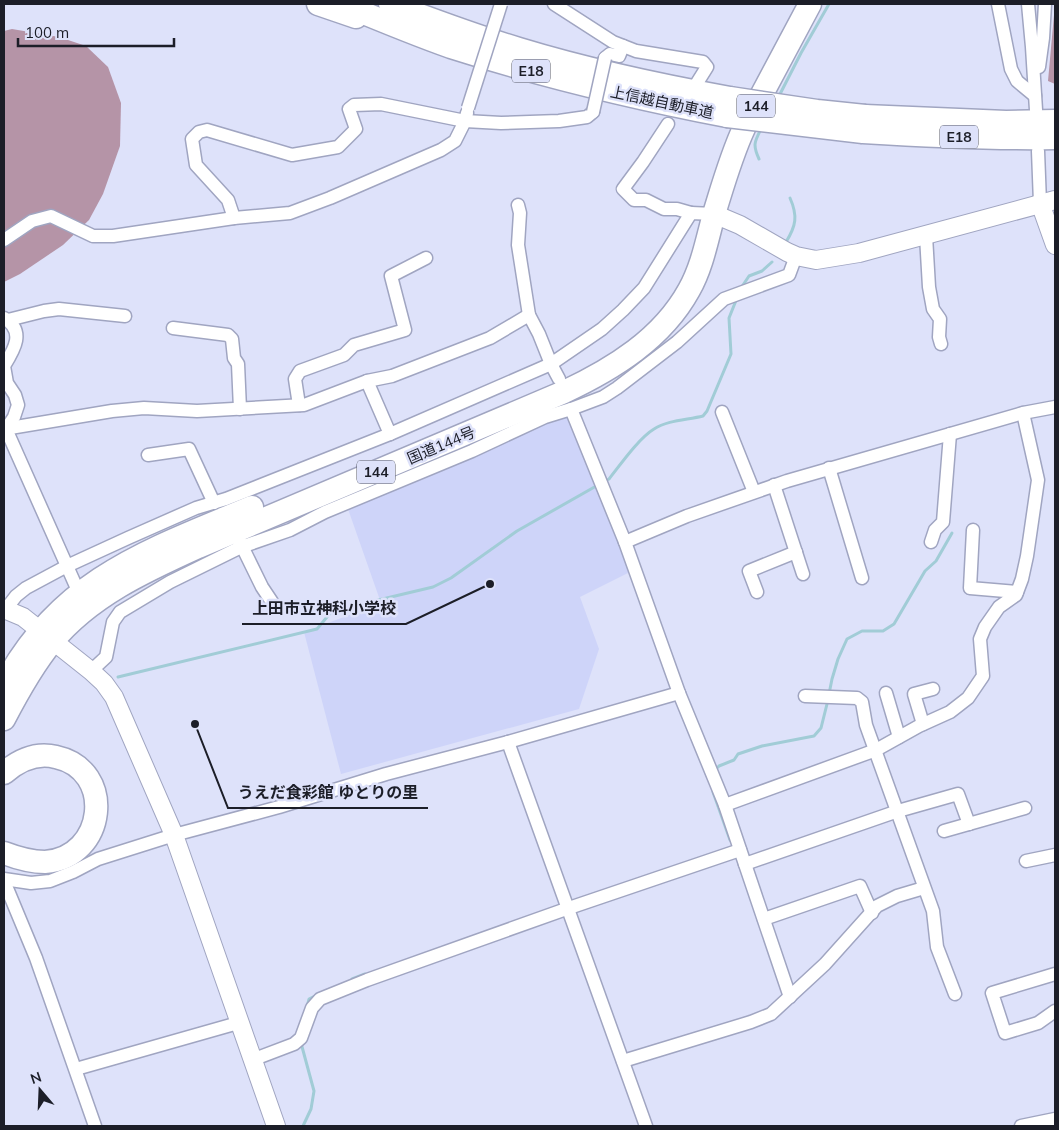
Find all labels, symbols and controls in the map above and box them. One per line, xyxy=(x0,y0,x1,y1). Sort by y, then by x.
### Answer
scale bar xyxy=(18,15,174,47)
text: 100 m xyxy=(25,23,69,42)
road number: E18 xyxy=(512,59,550,82)
street label: 上信越自動車道 xyxy=(609,82,715,122)
road number: 144 xyxy=(737,94,775,118)
road number: E18 xyxy=(940,125,978,148)
street label: 国道144号 xyxy=(404,422,478,468)
road number: 144 xyxy=(357,461,395,484)
callout: 上田市立神科小学校 xyxy=(242,593,406,624)
text: 上田市立神科小学校 xyxy=(252,598,396,618)
callout: うえだ食彩館 ゆとりの里 xyxy=(228,777,428,808)
text: うえだ食彩館 ゆとりの里 xyxy=(238,782,418,802)
north arrow xyxy=(15,1065,65,1115)
text: N xyxy=(28,1067,44,1088)

